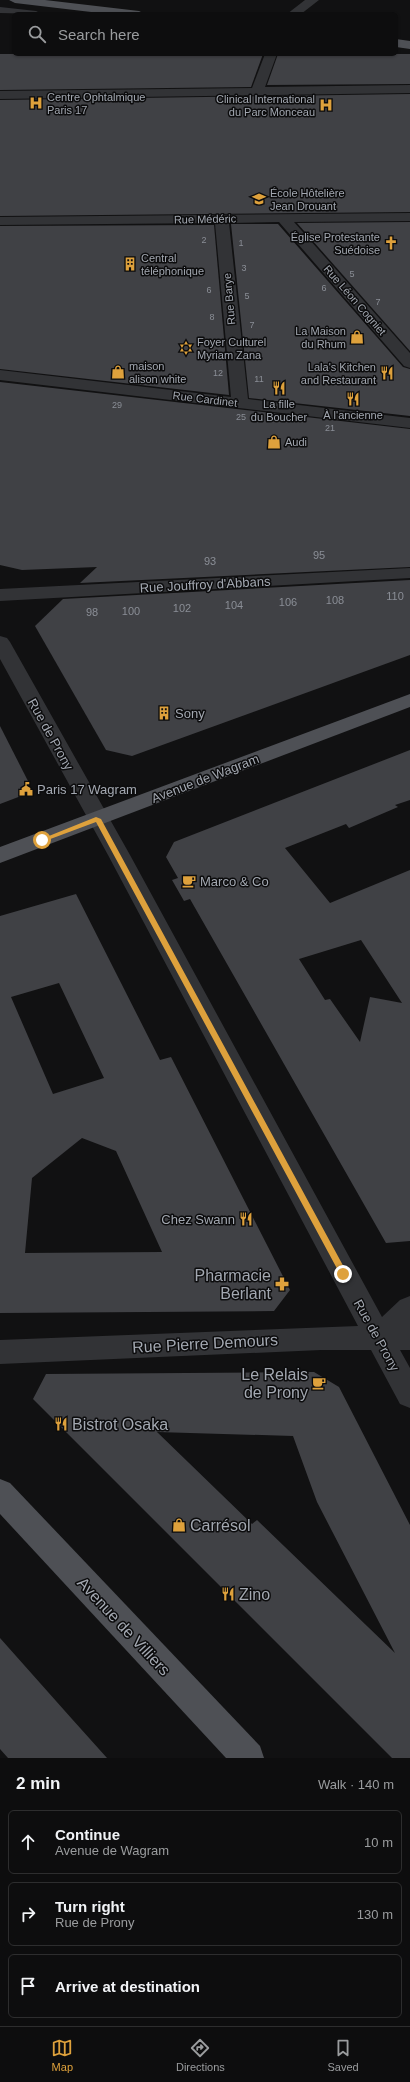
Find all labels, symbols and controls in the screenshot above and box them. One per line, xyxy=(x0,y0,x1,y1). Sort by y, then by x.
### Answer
search box xyxy=(12,12,398,56)
icon: search xyxy=(26,23,48,45)
text: Search here xyxy=(58,26,140,43)
place label: Centre Ophtalmique Paris 17 xyxy=(47,91,145,116)
place label: Clinical International du Parc Monceau xyxy=(216,93,315,118)
hospital icon: Centre Ophtalmique Paris 17 xyxy=(28,95,44,111)
hospital icon: Clinical International du Parc Monceau xyxy=(318,97,334,113)
place label: École Hôtelière Jean Drouant xyxy=(270,187,345,212)
school or university icon: École Hôtelière Jean Drouant xyxy=(251,191,267,207)
street label: Rue Médéric xyxy=(174,212,237,226)
place label: Église Protestante Suédoise xyxy=(291,231,380,256)
house number: 2 xyxy=(201,235,207,245)
church icon: Église Protestante Suédoise xyxy=(383,235,399,251)
house number: 1 xyxy=(238,238,244,248)
place label: Central téléphonique xyxy=(141,252,204,277)
building icon: Central téléphonique xyxy=(122,256,138,272)
house number: 3 xyxy=(241,263,247,273)
street label: Rue Léon Cogniet xyxy=(321,263,389,337)
house number: 5 xyxy=(349,269,355,279)
street label: Rue Barye xyxy=(221,273,237,325)
house number: 6 xyxy=(321,283,327,293)
house number: 6 xyxy=(206,285,212,295)
house number: 5 xyxy=(244,291,250,301)
house number: 7 xyxy=(375,297,381,307)
house number: 8 xyxy=(209,312,215,322)
house number: 7 xyxy=(249,320,255,330)
place label: La Maison du Rhum xyxy=(295,325,346,350)
shop icon: La Maison du Rhum xyxy=(349,329,365,345)
place label: Foyer Culturel Myriam Zana xyxy=(197,336,266,361)
synagogue icon: Foyer Culturel Myriam Zana xyxy=(178,340,194,356)
place label: maison alison white xyxy=(129,360,186,385)
place label: Lala's Kitchen and Restaurant xyxy=(301,361,376,386)
shop icon: maison alison white xyxy=(110,364,126,380)
restaurant icon: Lala's Kitchen and Restaurant xyxy=(379,365,395,381)
house number: 12 xyxy=(213,368,223,378)
house number: 11 xyxy=(254,374,264,384)
restaurant icon: La fille du Boucher xyxy=(271,380,287,396)
street label: Rue Cardinet xyxy=(172,389,238,409)
restaurant icon: À l'ancienne xyxy=(345,391,361,407)
place label: La fille du Boucher xyxy=(251,398,307,423)
house number: 29 xyxy=(112,400,122,410)
place label: À l'ancienne xyxy=(323,409,383,421)
house number: 25 xyxy=(236,412,246,422)
house number: 21 xyxy=(325,423,335,433)
shop icon: Audi xyxy=(266,434,282,450)
place label: Audi xyxy=(285,436,307,448)
house number: 95 xyxy=(313,549,325,561)
house number: 93 xyxy=(204,555,216,567)
street label: Rue Jouffroy d'Abbans xyxy=(139,574,271,595)
house number: 110 xyxy=(386,590,404,602)
house number: 108 xyxy=(326,594,344,606)
house number: 106 xyxy=(279,596,297,608)
house number: 104 xyxy=(225,599,243,611)
house number: 102 xyxy=(173,602,191,614)
house number: 100 xyxy=(122,605,140,617)
house number: 98 xyxy=(86,606,98,618)
street label: Rue de Prony xyxy=(25,696,77,773)
building icon: Sony xyxy=(156,705,172,721)
place label: Sony xyxy=(175,706,205,721)
street label: Avenue de Wagram xyxy=(149,751,261,806)
public building icon: Paris 17 Wagram xyxy=(18,781,34,797)
place label: Paris 17 Wagram xyxy=(37,782,137,797)
route start xyxy=(33,831,51,849)
cafe icon: Marco & Co xyxy=(181,873,197,889)
place label: Marco & Co xyxy=(200,874,269,889)
restaurant icon: Chez Swann xyxy=(238,1211,254,1227)
place label: Chez Swann xyxy=(161,1212,235,1227)
route end xyxy=(334,1265,352,1283)
place label: Pharmacie Berlant xyxy=(195,1267,272,1302)
pharmacy icon: Pharmacie Berlant xyxy=(274,1276,290,1292)
street label: Rue de Prony xyxy=(351,1297,403,1374)
street label: Rue Pierre Demours xyxy=(132,1331,278,1356)
place label: Le Relais de Prony xyxy=(241,1366,308,1401)
cafe icon: Le Relais de Prony xyxy=(311,1375,327,1391)
restaurant icon: Bistrot Osaka xyxy=(53,1416,69,1432)
place label: Bistrot Osaka xyxy=(72,1416,168,1433)
shop icon: Carrésol xyxy=(171,1517,187,1533)
place label: Carrésol xyxy=(190,1517,250,1534)
street label: Avenue de Villiers xyxy=(74,1574,173,1679)
restaurant icon: Zino xyxy=(220,1586,236,1602)
place label: Zino xyxy=(239,1586,270,1603)
text: 2 min xyxy=(16,1774,60,1793)
text: Walk · 140 m xyxy=(318,1777,394,1792)
text: Continue xyxy=(55,1826,120,1843)
icon: ahead xyxy=(17,1831,39,1853)
text: 10 m xyxy=(364,1835,393,1850)
text: Avenue de Wagram xyxy=(55,1843,169,1858)
text: Turn right xyxy=(55,1898,125,1915)
icon: right xyxy=(17,1903,39,1925)
text: 130 m xyxy=(357,1907,393,1922)
text: Rue de Prony xyxy=(55,1915,135,1930)
icon: arrive xyxy=(17,1975,39,1997)
text: Arrive at destination xyxy=(55,1978,200,1995)
tab: Map xyxy=(51,2037,73,2073)
tab: Directions xyxy=(176,2037,225,2073)
tab: Saved xyxy=(327,2037,359,2073)

